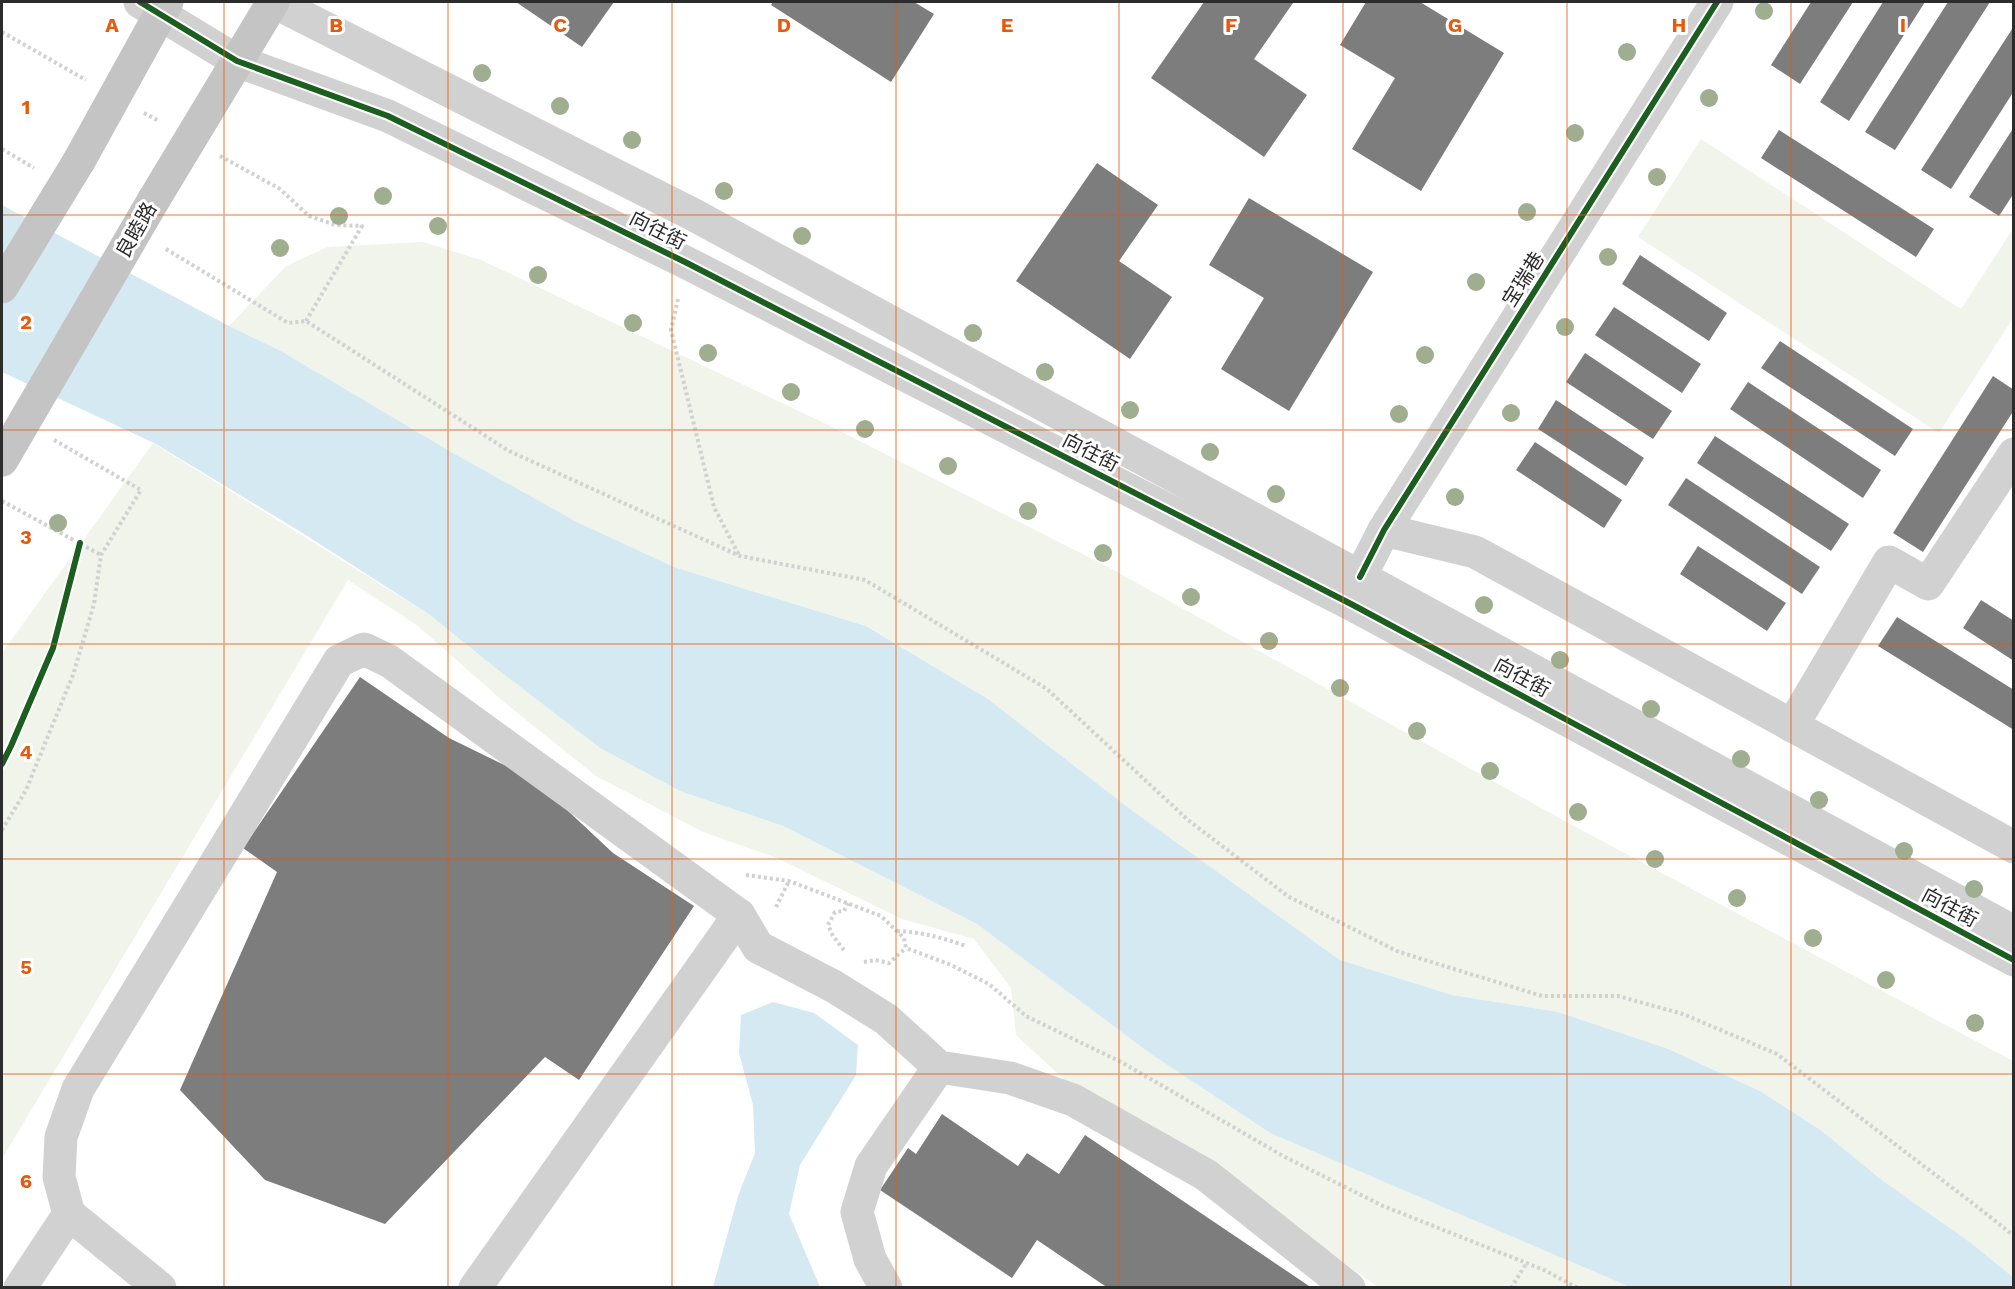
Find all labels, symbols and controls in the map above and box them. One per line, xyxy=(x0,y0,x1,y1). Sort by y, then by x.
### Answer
text: A xyxy=(105,13,119,37)
text: B xyxy=(329,13,343,37)
text: C xyxy=(553,13,567,37)
text: D xyxy=(777,13,791,37)
text: E xyxy=(1001,13,1013,37)
text: F xyxy=(1225,13,1237,37)
text: G xyxy=(1448,13,1462,37)
text: H xyxy=(1672,13,1686,37)
text: I xyxy=(1900,13,1906,37)
text: 1 xyxy=(22,95,30,119)
street label: 良睦路 xyxy=(111,198,161,262)
street label: 向往街 xyxy=(626,206,690,254)
street label: 宝瑞巷 xyxy=(1497,247,1549,311)
text: 2 xyxy=(20,310,32,334)
street label: 向往街 xyxy=(1059,428,1123,476)
text: 3 xyxy=(20,525,32,549)
street label: 向往街 xyxy=(1490,652,1554,702)
text: 4 xyxy=(20,740,33,764)
street label: 向往街 xyxy=(1918,882,1982,932)
text: 5 xyxy=(20,955,32,979)
text: 6 xyxy=(20,1169,32,1193)

